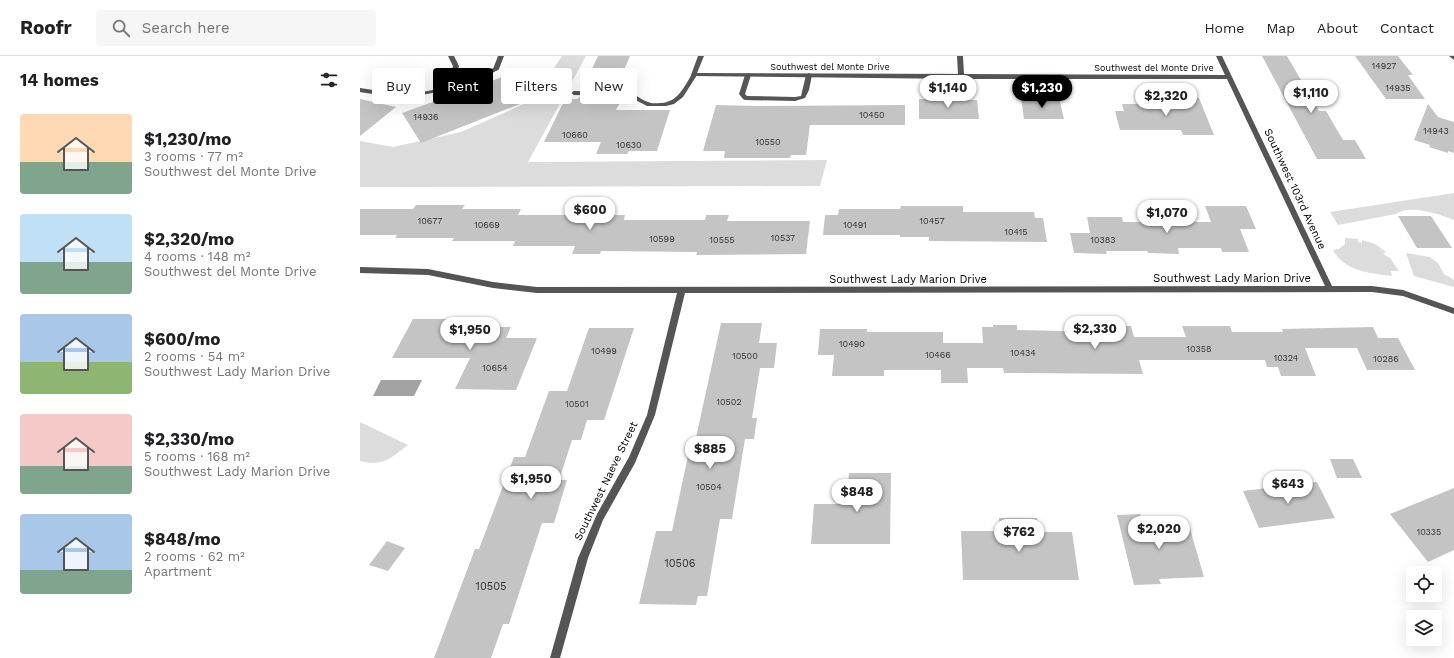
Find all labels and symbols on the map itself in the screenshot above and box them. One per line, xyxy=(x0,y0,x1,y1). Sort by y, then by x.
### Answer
house number: 14927 xyxy=(1372,61,1396,71)
street label: Southwest del Monte Drive xyxy=(770,62,890,72)
street label: Southwest del Monte Drive xyxy=(1094,63,1214,73)
pin: $1,140 xyxy=(915,75,981,109)
pin: $1,230 xyxy=(1009,75,1075,109)
pin: $1,110 xyxy=(1278,80,1344,114)
pin: $2,320 xyxy=(1133,83,1199,117)
house number: 14935 xyxy=(1386,83,1410,93)
house number: 10450 xyxy=(859,110,885,120)
house number: 14936 xyxy=(413,112,439,122)
house number: 14943 xyxy=(1423,126,1449,136)
street label: Southwest 103rd Avenue xyxy=(1261,127,1329,251)
house number: 10660 xyxy=(562,130,588,140)
house number: 10550 xyxy=(755,137,781,147)
house number: 10630 xyxy=(616,140,642,150)
pin: $600 xyxy=(566,197,614,231)
pin: $1,070 xyxy=(1134,200,1200,234)
house number: 10677 xyxy=(418,216,442,226)
house number: 10457 xyxy=(920,216,944,226)
house number: 10669 xyxy=(474,220,500,230)
house number: 10491 xyxy=(843,220,867,230)
house number: 10415 xyxy=(1004,227,1028,237)
house number: 10537 xyxy=(771,233,795,243)
house number: 10599 xyxy=(649,234,675,244)
house number: 10555 xyxy=(710,235,734,245)
house number: 10383 xyxy=(1091,235,1115,245)
street label: Southwest Lady Marion Drive xyxy=(1153,272,1311,285)
street label: Southwest Lady Marion Drive xyxy=(829,273,987,286)
pin: $2,330 xyxy=(1062,316,1128,350)
pin: $1,950 xyxy=(437,317,503,351)
house number: 10490 xyxy=(839,339,865,349)
house number: 10358 xyxy=(1187,344,1211,354)
house number: 10499 xyxy=(591,346,617,356)
house number: 10434 xyxy=(1010,348,1036,358)
house number: 10466 xyxy=(925,350,951,360)
house number: 10500 xyxy=(732,351,758,361)
house number: 10324 xyxy=(1274,353,1299,363)
house number: 10286 xyxy=(1373,354,1399,364)
house number: 10654 xyxy=(482,363,508,373)
house number: 10502 xyxy=(716,397,742,407)
house number: 10501 xyxy=(565,399,589,409)
street label: Southwest Naeve Street xyxy=(572,419,641,543)
pin: $885 xyxy=(686,436,734,470)
pin: $1,950 xyxy=(498,466,564,500)
pin: $643 xyxy=(1264,471,1312,505)
pin: $848 xyxy=(833,479,881,513)
house number: 10504 xyxy=(696,482,722,492)
pin: $2,020 xyxy=(1126,516,1192,550)
pin: $762 xyxy=(995,519,1043,553)
house number: 10335 xyxy=(1417,527,1441,537)
house number: 10506 xyxy=(664,557,696,570)
house number: 10505 xyxy=(476,580,506,593)

